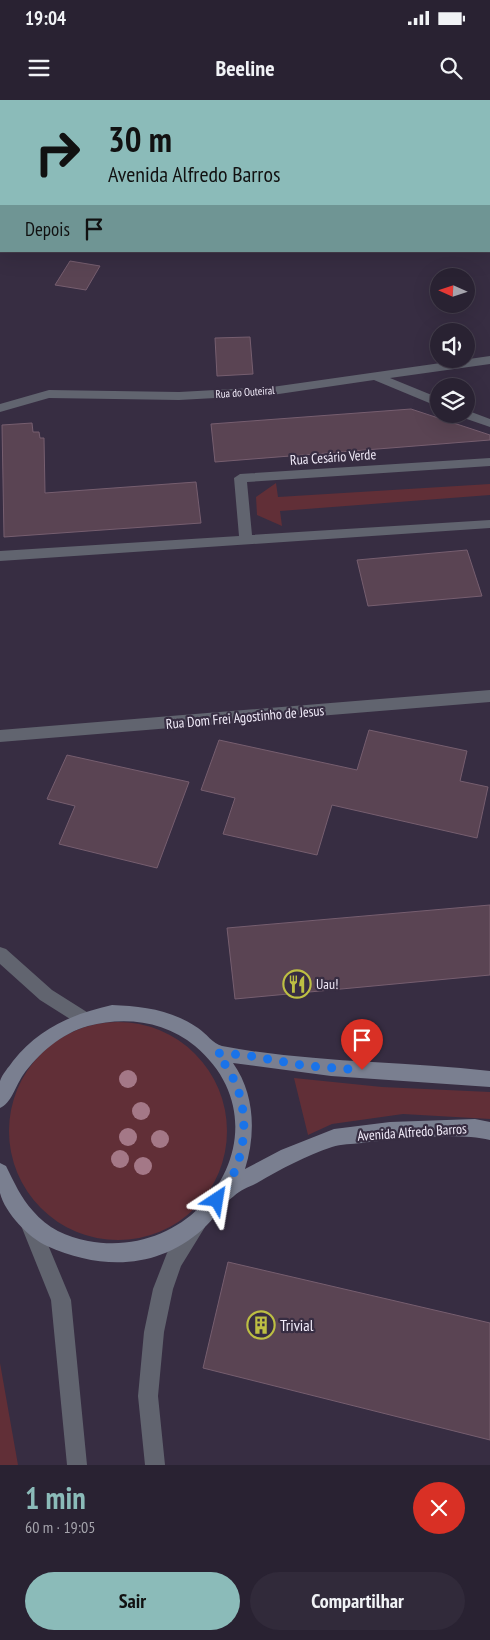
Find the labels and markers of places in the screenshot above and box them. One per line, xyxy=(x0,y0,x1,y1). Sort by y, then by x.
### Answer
restaurant icon: Uau! xyxy=(282,969,312,999)
place label: Uau! xyxy=(316,975,338,993)
pin xyxy=(341,1019,383,1070)
building icon: Trivial xyxy=(246,1310,276,1340)
place label: Trivial xyxy=(280,1315,314,1335)

